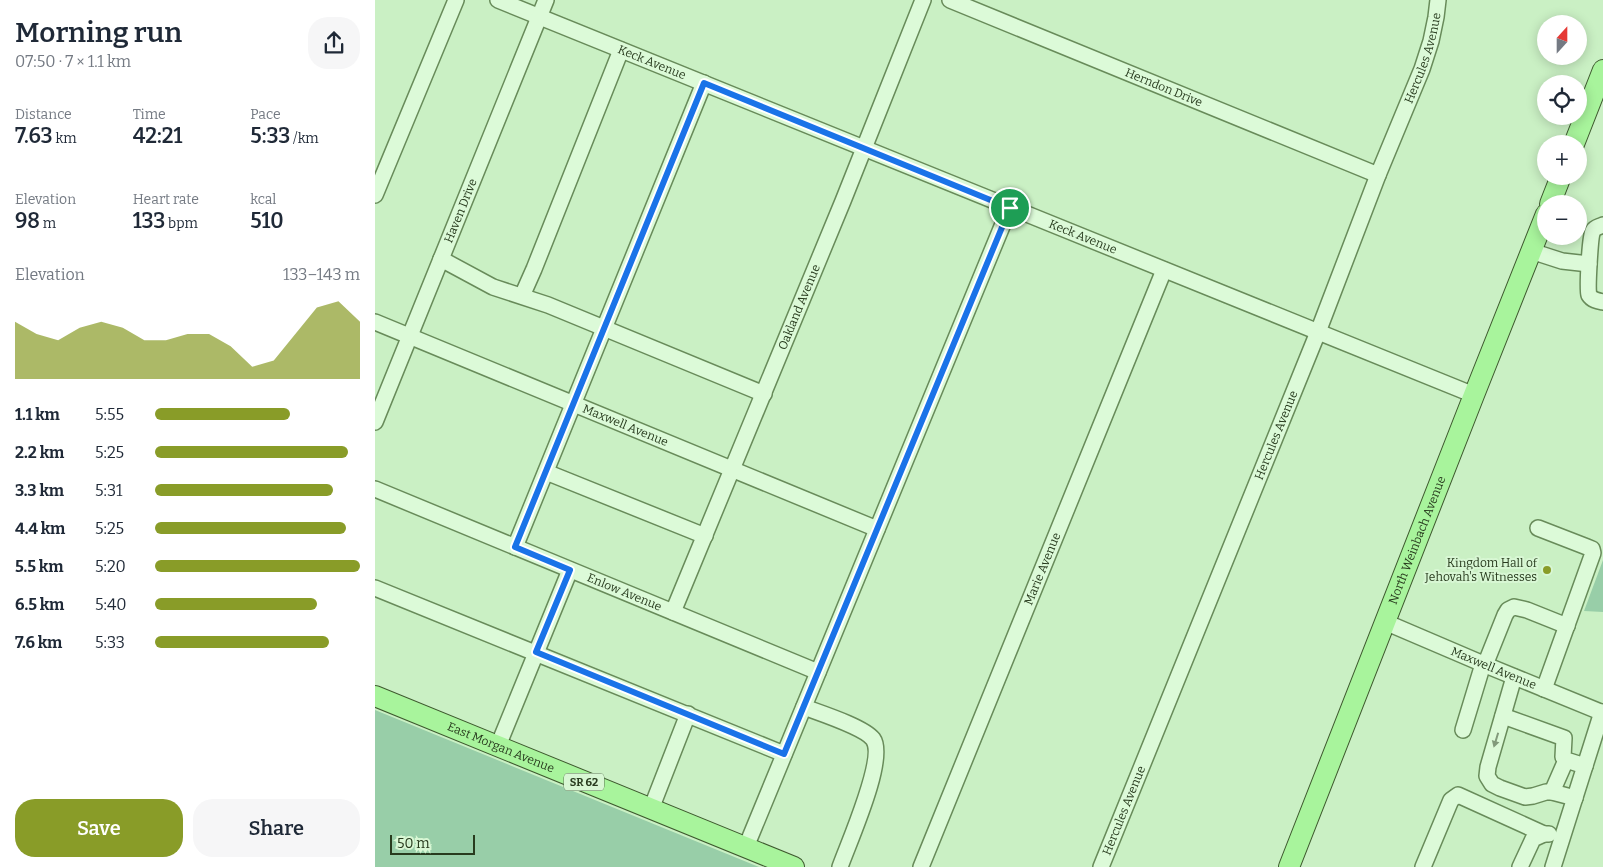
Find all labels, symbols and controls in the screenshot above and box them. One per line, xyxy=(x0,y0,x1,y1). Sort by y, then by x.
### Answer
street label: Hercules Avenue xyxy=(1402,12,1443,105)
north arrow xyxy=(1537,15,1587,65)
map controls xyxy=(1537,15,1587,245)
text: Morning run xyxy=(15,16,182,49)
button: share xyxy=(308,17,360,69)
street label: Keck Avenue xyxy=(616,42,688,82)
text: 07:50 · 7 × 1.1 km xyxy=(15,52,131,71)
street label: Herndon Drive xyxy=(1123,65,1205,109)
button: locate xyxy=(1537,75,1587,125)
text: Distance xyxy=(15,106,72,123)
text: Time xyxy=(133,106,166,123)
text: Pace xyxy=(250,106,281,123)
text: 7.63 xyxy=(15,123,53,149)
text: 42:21 xyxy=(133,123,182,149)
text: 5:33 xyxy=(250,123,290,149)
text: km xyxy=(53,130,77,147)
text: /km xyxy=(290,130,319,147)
button: + xyxy=(1537,135,1587,185)
street label: Haven Drive xyxy=(441,177,480,245)
pin xyxy=(989,187,1031,229)
text: Elevation xyxy=(15,191,76,208)
text: Heart rate xyxy=(133,191,199,208)
text: kcal xyxy=(250,191,276,208)
icon: arrive xyxy=(996,194,1024,222)
button: − xyxy=(1537,195,1587,245)
text: 98 xyxy=(15,208,40,234)
text: 133 xyxy=(133,208,165,234)
text: 510 xyxy=(250,208,284,234)
text: m xyxy=(40,215,56,232)
text: bpm xyxy=(165,215,198,232)
street label: Keck Avenue xyxy=(1047,217,1119,257)
street label: Oakland Avenue xyxy=(775,262,823,352)
text: Elevation xyxy=(15,265,85,284)
text: 133–143 m xyxy=(283,265,360,284)
street label: Hercules Avenue xyxy=(1252,389,1300,482)
street label: Maxwell Avenue xyxy=(581,401,670,449)
text: 1.1 km xyxy=(15,405,60,424)
text: 5:55 xyxy=(95,405,124,424)
text: 2.2 km xyxy=(15,443,64,462)
text: 5:25 xyxy=(95,443,124,462)
street label: North Weinbach Avenue xyxy=(1386,474,1448,606)
text: 3.3 km xyxy=(15,481,64,500)
text: 5:31 xyxy=(95,481,123,500)
text: 4.4 km xyxy=(15,519,65,538)
text: 5:25 xyxy=(95,519,124,538)
street label: Marie Avenue xyxy=(1021,530,1063,607)
place label: Kingdom Hall of Jehovah's Witnesses xyxy=(1424,556,1538,584)
text: 5.5 km xyxy=(15,557,63,576)
text: 5:20 xyxy=(95,557,126,576)
marker: Kingdom Hall of Jehovah's Witnesses xyxy=(1541,564,1553,576)
street label: Enlow Avenue xyxy=(585,570,664,614)
text: 6.5 km xyxy=(15,595,64,614)
text: 5:40 xyxy=(95,595,127,614)
text: 7.6 km xyxy=(15,633,62,652)
text: 5:33 xyxy=(95,633,125,652)
street label: Maxwell Avenue xyxy=(1449,644,1538,692)
street label: East Morgan Avenue xyxy=(445,719,556,775)
one-way arrow xyxy=(1491,733,1499,748)
street label: Hercules Avenue xyxy=(1100,764,1148,857)
road number: SR 62 xyxy=(564,774,604,790)
button: Save xyxy=(15,799,183,857)
button: Share xyxy=(193,799,360,857)
scale bar xyxy=(390,832,475,855)
text: 50 m xyxy=(397,835,430,852)

